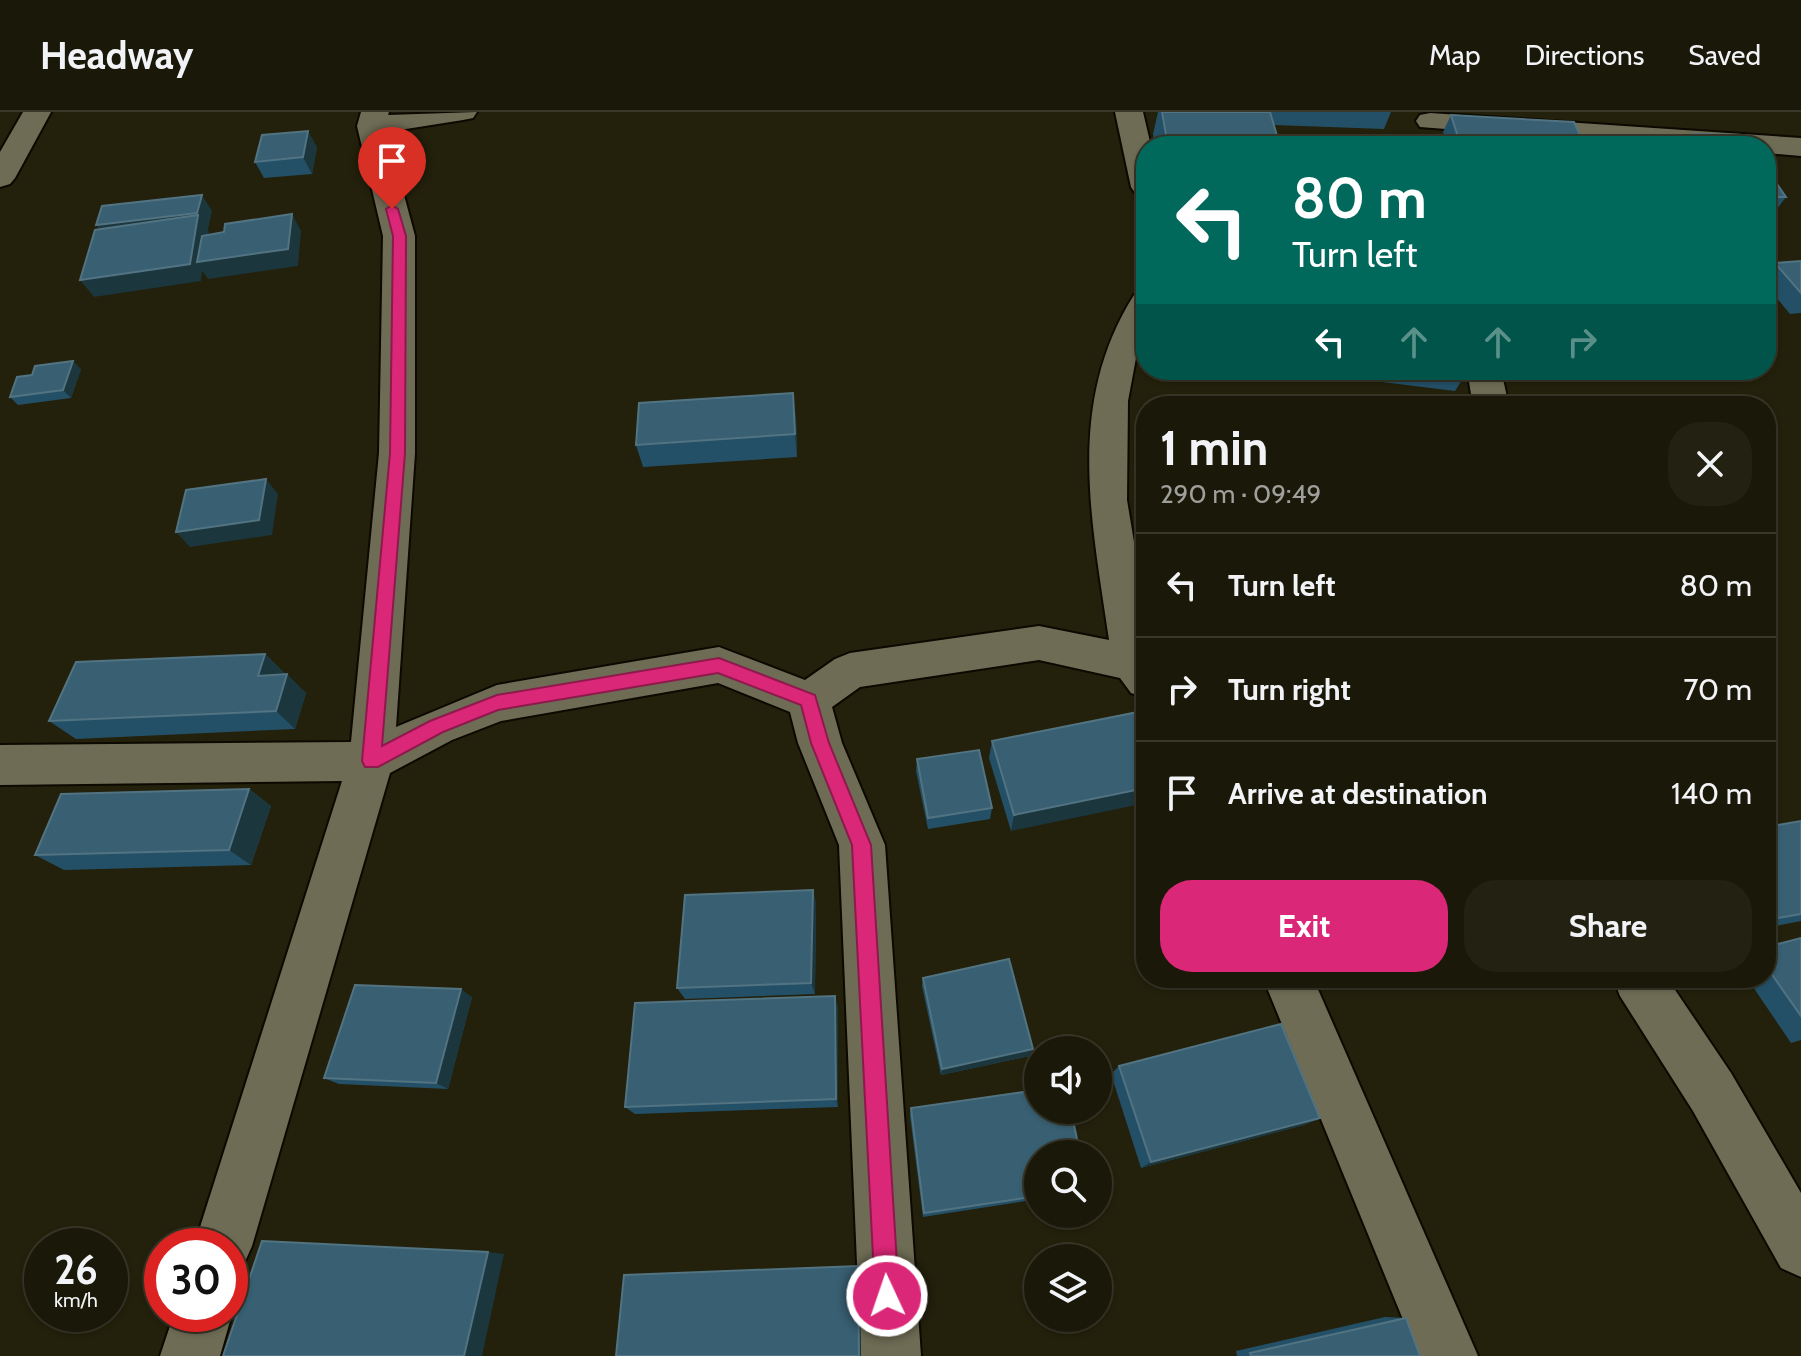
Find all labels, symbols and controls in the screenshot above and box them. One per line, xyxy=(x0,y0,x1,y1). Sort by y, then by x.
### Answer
text: Headway xyxy=(40,32,193,79)
text: Map xyxy=(1429,38,1481,72)
text: Directions xyxy=(1525,38,1644,72)
text: Saved xyxy=(1688,38,1761,72)
pin xyxy=(358,127,426,209)
icon: arrive xyxy=(370,139,414,183)
text: 80 m xyxy=(1292,164,1427,232)
icon: left xyxy=(1160,168,1264,272)
text: Turn left xyxy=(1292,232,1417,276)
icon: left xyxy=(1308,320,1352,364)
icon: ahead xyxy=(1392,320,1436,364)
icon: ahead xyxy=(1476,320,1520,364)
icon: right xyxy=(1560,320,1604,364)
text: 1 min xyxy=(1160,419,1268,477)
button: close xyxy=(1668,422,1752,506)
text: 290 m · 09:49 xyxy=(1160,478,1321,510)
icon: left xyxy=(1160,563,1204,607)
text: Turn left xyxy=(1228,567,1336,604)
text: 80 m xyxy=(1680,567,1752,604)
icon: right xyxy=(1160,667,1204,711)
text: Turn right xyxy=(1228,671,1351,708)
text: 70 m xyxy=(1683,671,1752,708)
icon: arrive xyxy=(1160,771,1204,815)
text: Arrive at destination xyxy=(1228,775,1488,812)
text: 140 m xyxy=(1671,775,1752,812)
button: Exit xyxy=(1160,880,1448,972)
button: Share xyxy=(1464,880,1752,972)
map controls xyxy=(1024,1036,1112,1332)
button: sound xyxy=(1024,1036,1112,1124)
button: search xyxy=(1024,1140,1112,1228)
speed limit sign: 30 xyxy=(144,1228,248,1332)
button: layers xyxy=(1024,1244,1112,1332)
text: 26 xyxy=(54,1245,98,1294)
position arrow xyxy=(845,1254,929,1338)
text: km/h xyxy=(54,1288,98,1312)

